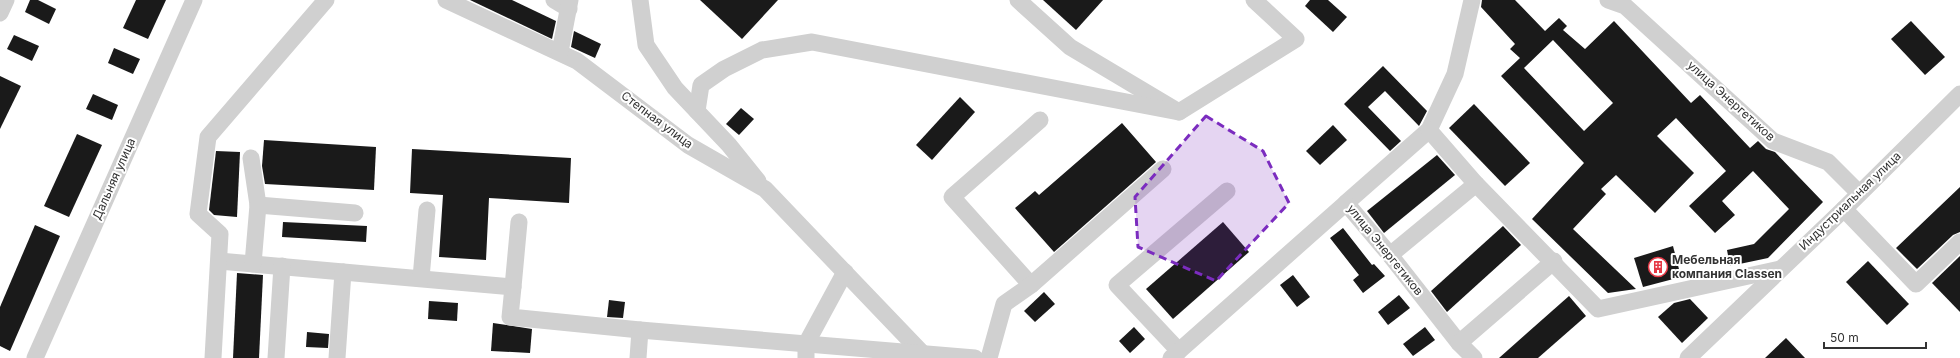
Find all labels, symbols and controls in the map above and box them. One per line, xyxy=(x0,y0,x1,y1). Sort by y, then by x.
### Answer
street label: улица Энергетиков xyxy=(1684,57,1778,144)
street label: Степная улица xyxy=(618,88,696,152)
street label: Дальняя улица xyxy=(89,136,138,222)
street label: Индустриальная улица xyxy=(1796,148,1904,253)
street label: улица Энергетиков xyxy=(1344,201,1427,298)
place label: Мебельная компания Сlassen xyxy=(1672,252,1782,281)
building icon: Мебельная компания Сlassen xyxy=(1647,256,1669,278)
scale bar xyxy=(1824,324,1926,350)
text: 50 m xyxy=(1830,330,1859,345)

